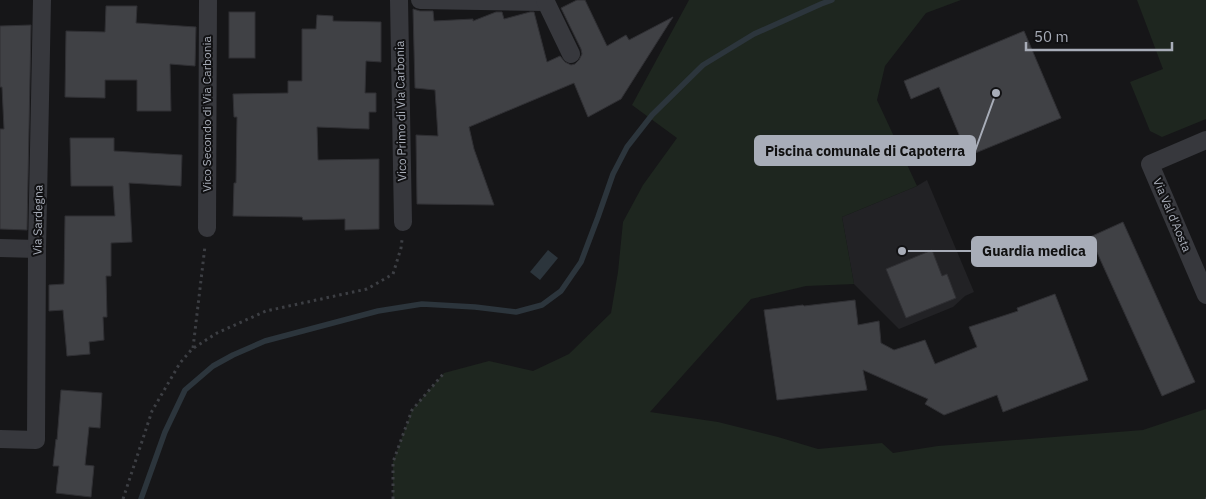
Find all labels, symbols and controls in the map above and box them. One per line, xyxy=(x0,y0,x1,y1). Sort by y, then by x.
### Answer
scale bar xyxy=(1026,20,1172,52)
text: 50 m xyxy=(1034,27,1069,46)
street label: Vico Secondo di Via Carbonia xyxy=(199,35,214,192)
street label: Vico Primo di Via Carbonia xyxy=(392,40,409,182)
callout: Piscina comunale di Capoterra xyxy=(755,136,975,165)
text: Piscina comunale di Capoterra xyxy=(765,142,965,160)
street label: Via Val d'Aosta xyxy=(1150,175,1195,255)
street label: Via Sardegna xyxy=(29,184,46,255)
callout: Guardia medica xyxy=(972,237,1096,266)
text: Guardia medica xyxy=(982,242,1086,260)

